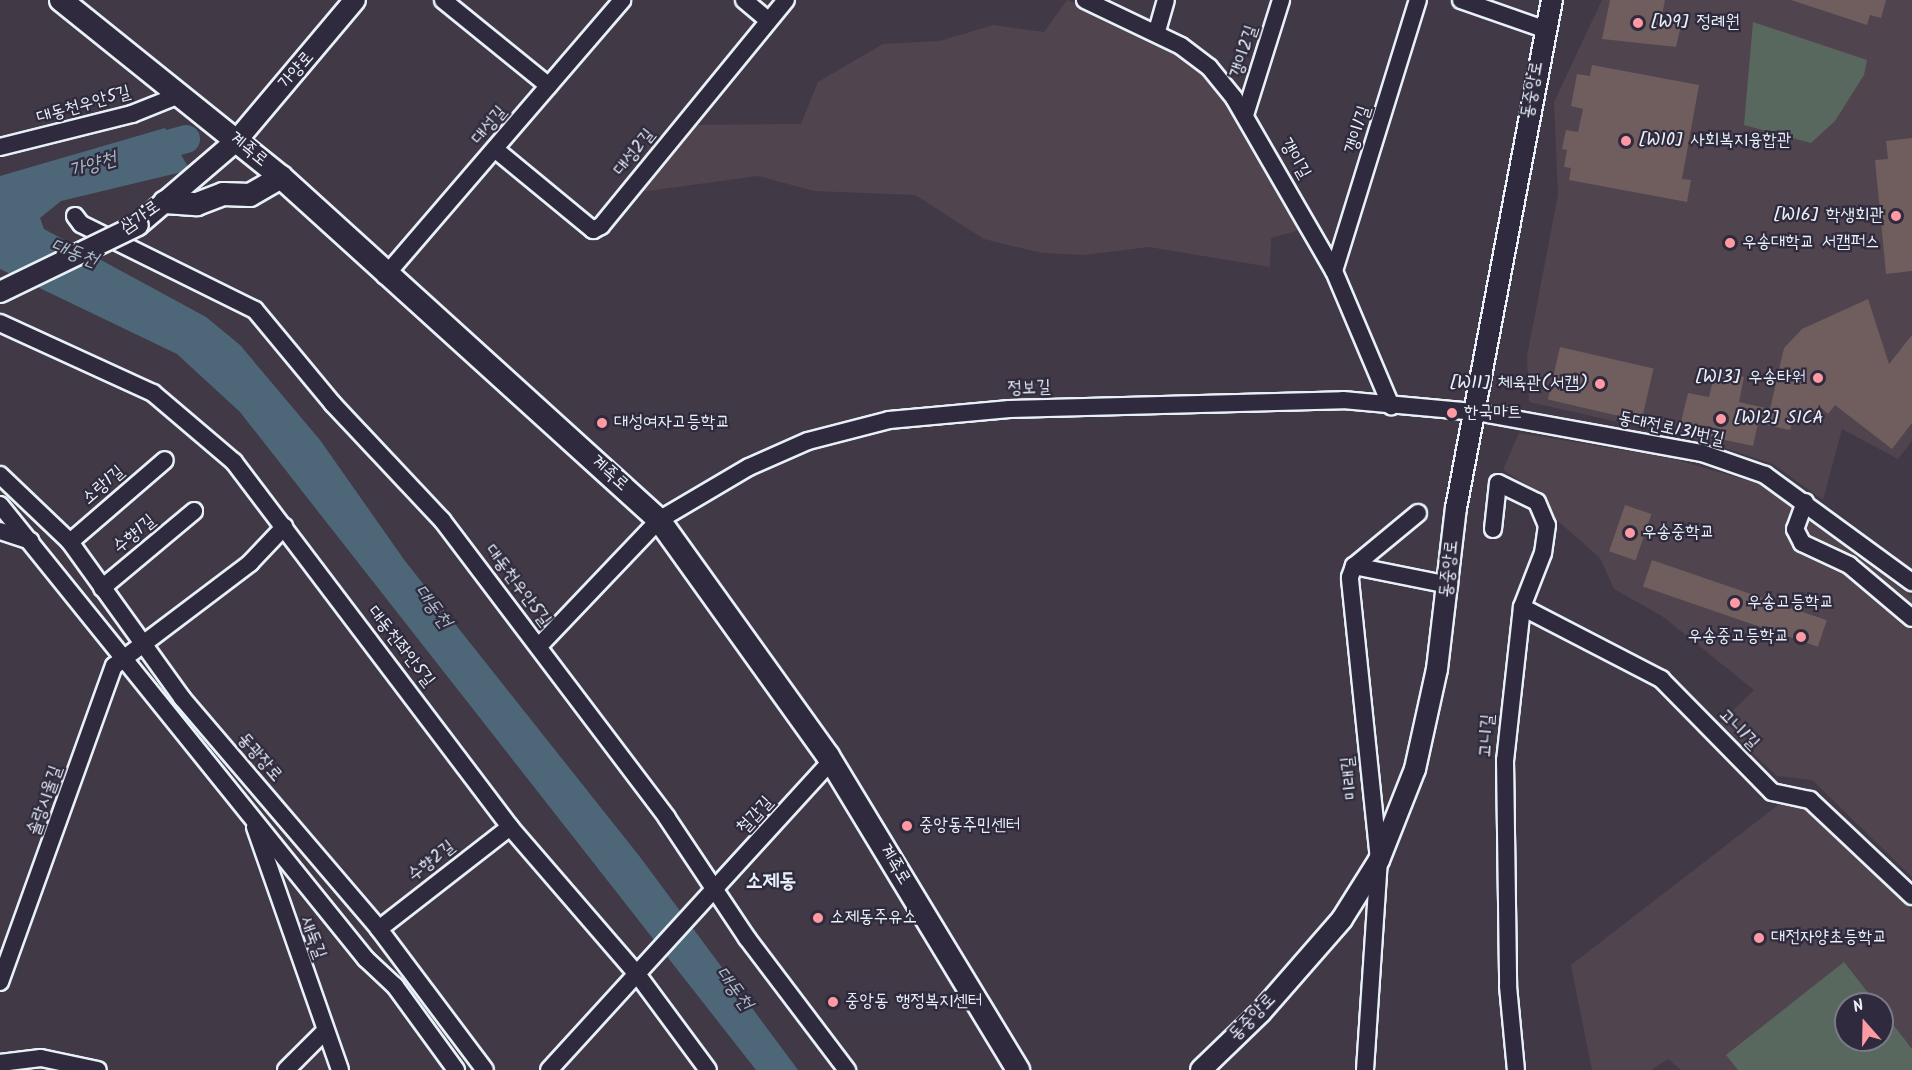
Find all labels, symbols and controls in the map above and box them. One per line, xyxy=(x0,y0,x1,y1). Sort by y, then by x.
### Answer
place label: [W9] 정례원 xyxy=(1650,12,1740,34)
marker: [W9] 정례원 xyxy=(1631,16,1645,30)
street label: 갱이2길 xyxy=(1226,23,1264,81)
street label: 가양로 xyxy=(275,48,319,94)
street label: 동중앙로 xyxy=(1517,60,1549,120)
street label: 대동천우안5길 xyxy=(35,82,133,130)
street label: 대성길 xyxy=(468,102,512,150)
street label: 갱이1길 xyxy=(1341,103,1377,157)
street label: 대성2길 xyxy=(610,125,660,181)
street label: 계족로 xyxy=(224,128,272,172)
place label: [W10] 사회복지융합관 xyxy=(1638,130,1792,152)
marker: [W10] 사회복지융합관 xyxy=(1619,134,1633,148)
street label: 갱이길 xyxy=(1274,135,1314,183)
water label: 가양천 xyxy=(66,148,120,184)
street label: 삼가로 xyxy=(117,197,165,239)
place label: [W16] 학생회관 xyxy=(1773,205,1884,227)
marker: [W16] 학생회관 xyxy=(1889,209,1903,223)
place label: 우송대학교 서캠퍼스 xyxy=(1742,232,1880,254)
water label: 대동천 xyxy=(47,234,101,274)
marker: 우송대학교 서캠퍼스 xyxy=(1723,236,1737,250)
place label: [W13] 우송타워 xyxy=(1695,367,1806,389)
marker: [W13] 우송타워 xyxy=(1811,371,1825,385)
place label: [W11] 체육관(서캠) xyxy=(1449,373,1588,395)
street label: 정보길 xyxy=(1007,377,1051,401)
marker: [W11] 체육관(서캠) xyxy=(1593,377,1607,391)
place label: 한국마트 xyxy=(1464,402,1522,424)
marker: 한국마트 xyxy=(1445,406,1459,420)
street label: 동대전로131번길 xyxy=(1616,408,1726,452)
place label: [W12] SICA xyxy=(1733,408,1824,430)
place label: 대성여자고등학교 xyxy=(614,412,730,434)
marker: [W12] SICA xyxy=(1714,412,1728,426)
marker: 대성여자고등학교 xyxy=(595,416,609,430)
street label: 계족로 xyxy=(586,451,632,497)
street label: 소랑1길 xyxy=(78,462,130,510)
street label: 수향1길 xyxy=(109,511,161,559)
place label: 우송중학교 xyxy=(1642,522,1714,544)
marker: 우송중학교 xyxy=(1623,526,1637,540)
street label: 동중앙로 xyxy=(1436,539,1464,599)
street label: 대동천우안5길 xyxy=(479,541,555,631)
water label: 대동천 xyxy=(408,580,456,634)
place label: 우송고등학교 xyxy=(1747,592,1834,614)
marker: 우송고등학교 xyxy=(1728,596,1742,610)
street label: 대동천좌안5길 xyxy=(362,602,438,692)
place label: 우송중고등학교 xyxy=(1688,626,1789,648)
marker: 우송중고등학교 xyxy=(1794,630,1808,644)
street label: 고니1길 xyxy=(1713,705,1763,755)
street label: 고니길 xyxy=(1476,714,1500,758)
street label: 동광장로 xyxy=(232,729,286,787)
street label: 미래길 xyxy=(1338,755,1364,801)
street label: 솔랑시울길 xyxy=(24,763,68,839)
street label: 철갑길 xyxy=(733,793,779,839)
place label: 중앙동주민센터 xyxy=(919,815,1020,837)
marker: 중앙동주민센터 xyxy=(900,819,914,833)
street label: 수향2길 xyxy=(404,837,460,887)
street label: 계족로 xyxy=(874,841,914,889)
district label: 소제동 xyxy=(746,869,796,895)
place label: 소제동주유소 xyxy=(830,907,917,929)
marker: 소제동주유소 xyxy=(811,911,825,925)
street label: 새둑길 xyxy=(294,914,330,962)
place label: 대전자양초등학교 xyxy=(1771,927,1887,949)
marker: 대전자양초등학교 xyxy=(1752,931,1766,945)
water label: 대동천 xyxy=(709,962,757,1016)
street label: 동중앙로 xyxy=(1225,990,1281,1046)
place label: 중앙동 행정복지센터 xyxy=(845,991,983,1013)
north arrow xyxy=(1834,992,1894,1052)
text: N xyxy=(1849,993,1867,1020)
marker: 중앙동 행정복지센터 xyxy=(826,995,840,1009)

